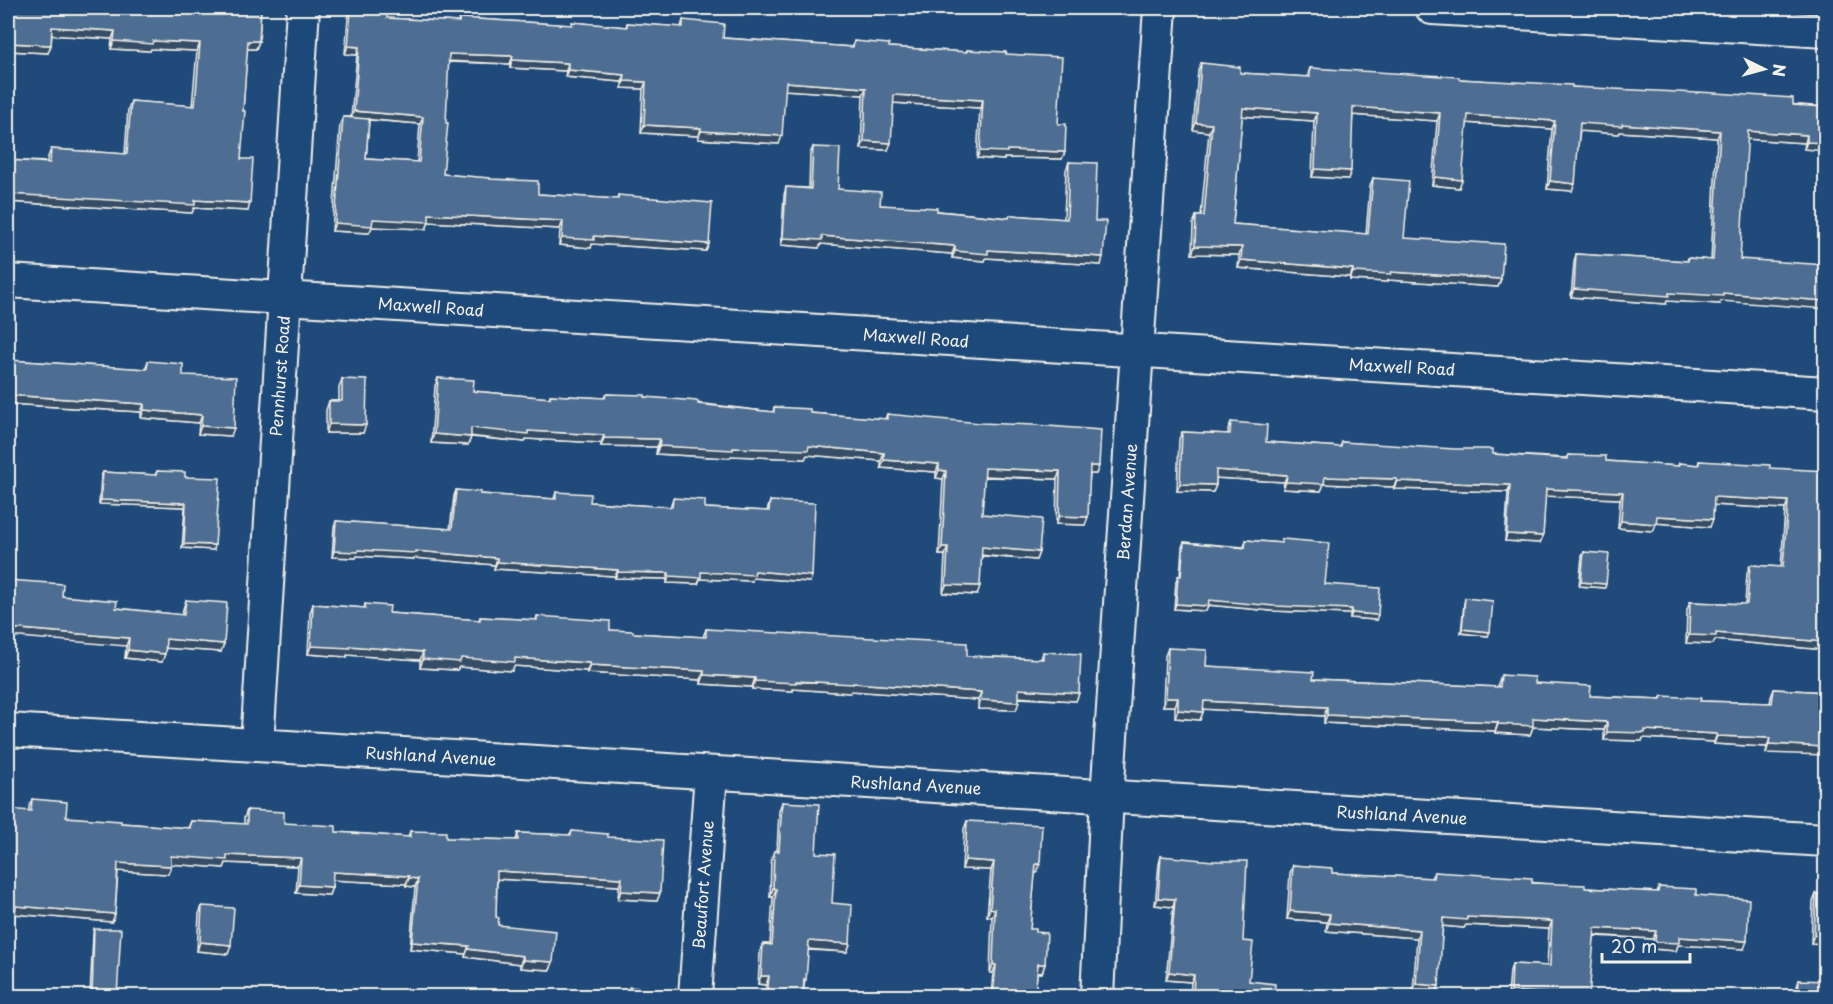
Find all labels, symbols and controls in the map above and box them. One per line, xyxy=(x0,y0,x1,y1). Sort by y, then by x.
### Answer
north arrow xyxy=(1734,39,1794,99)
text: N xyxy=(1767,63,1792,78)
street label: Maxwell Road xyxy=(377,290,485,322)
street label: Pennhurst Road xyxy=(263,315,295,437)
street label: Maxwell Road xyxy=(862,321,970,353)
street label: Maxwell Road xyxy=(1348,351,1456,381)
street label: Berdan Avenue xyxy=(1110,443,1142,561)
street label: Rushland Avenue xyxy=(365,740,497,770)
street label: Rushland Avenue xyxy=(850,769,982,799)
street label: Rushland Avenue xyxy=(1336,799,1468,829)
street label: Beaufort Avenue xyxy=(686,819,719,950)
scale bar xyxy=(1602,926,1690,964)
text: 20 m xyxy=(1611,932,1657,959)

